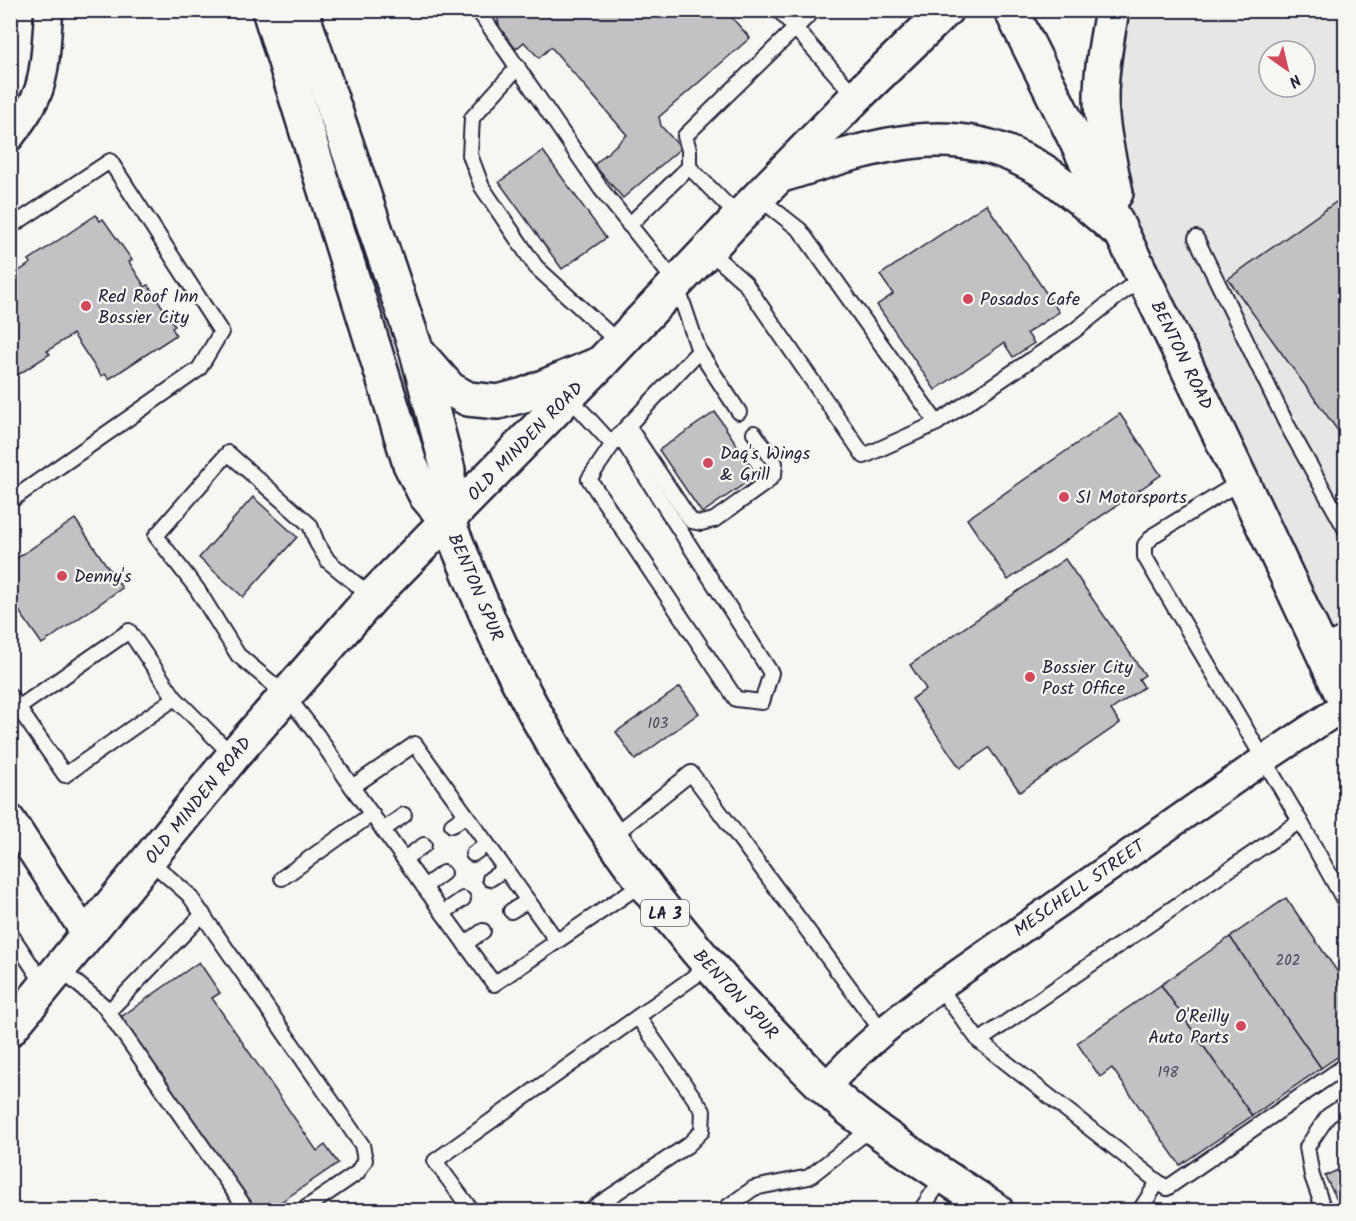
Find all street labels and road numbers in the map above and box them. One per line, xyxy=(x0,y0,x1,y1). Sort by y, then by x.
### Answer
street label: BENTON ROAD xyxy=(1142,296,1220,416)
street label: OLD MINDEN ROAD xyxy=(461,375,591,509)
street label: BENTON SPUR xyxy=(439,529,510,646)
street label: OLD MINDEN ROAD xyxy=(138,730,260,871)
street label: MESCHELL STREET xyxy=(1008,832,1153,946)
road number: LA 3 xyxy=(641,900,689,926)
street label: BENTON SPUR xyxy=(685,943,785,1047)

